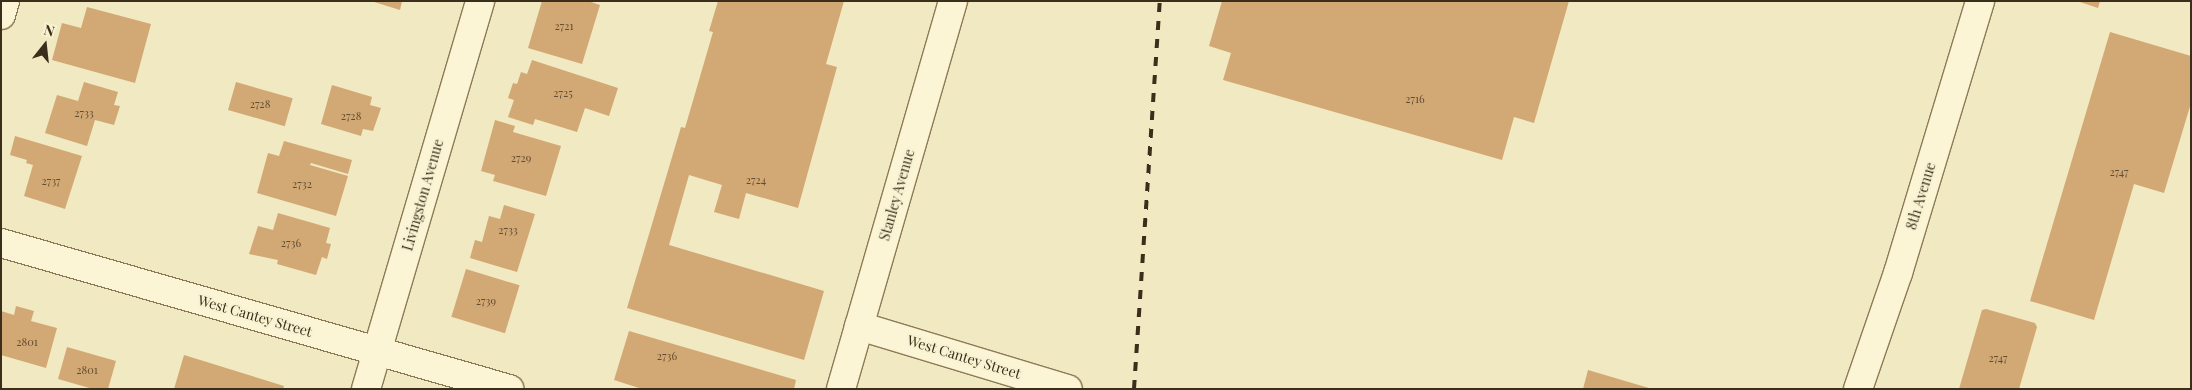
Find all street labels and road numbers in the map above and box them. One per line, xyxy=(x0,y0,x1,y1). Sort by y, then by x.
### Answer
street label: Livingston Avenue xyxy=(399,137,447,253)
street label: Stanley Avenue xyxy=(876,147,918,243)
street label: 8th Avenue xyxy=(1903,160,1939,232)
street label: West Cantey Street xyxy=(196,292,314,340)
street label: West Cantey Street xyxy=(905,332,1023,382)

